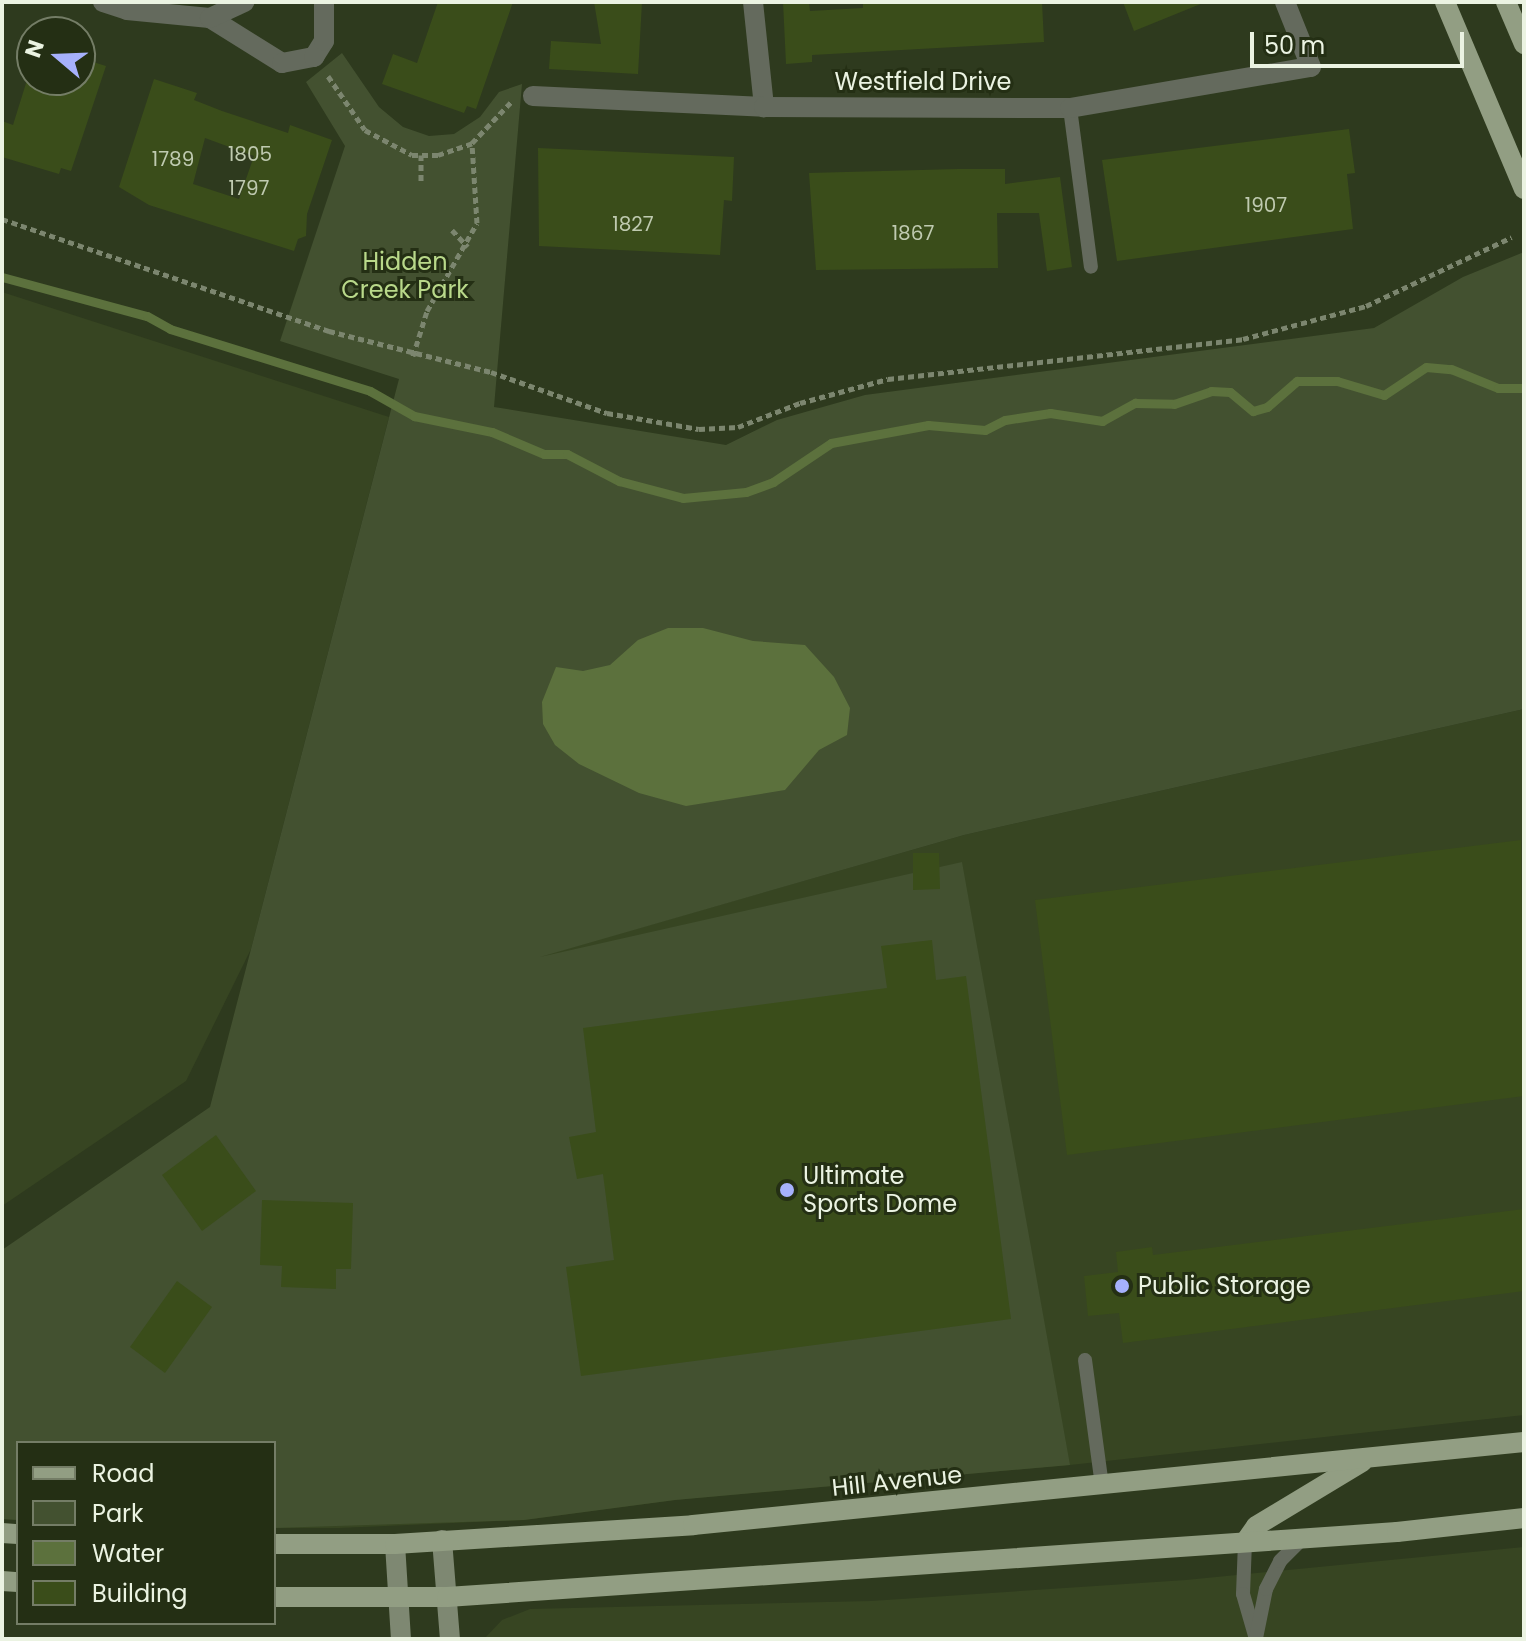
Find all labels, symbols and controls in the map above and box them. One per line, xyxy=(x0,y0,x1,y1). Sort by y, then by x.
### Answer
north arrow xyxy=(16,16,96,96)
scale bar xyxy=(1254,16,1468,66)
text: 50 m xyxy=(1264,29,1325,62)
text: N xyxy=(17,36,52,62)
street label: Westfield Drive xyxy=(835,68,1011,96)
house number: 1805 xyxy=(228,142,272,166)
house number: 1789 xyxy=(152,147,194,171)
house number: 1797 xyxy=(229,176,269,200)
house number: 1907 xyxy=(1245,193,1287,217)
house number: 1827 xyxy=(612,212,654,236)
house number: 1867 xyxy=(892,221,934,245)
park label: Hidden Creek Park xyxy=(341,248,469,304)
place label: Ultimate Sports Dome xyxy=(803,1162,957,1218)
marker: Ultimate Sports Dome xyxy=(778,1181,796,1199)
place label: Public Storage xyxy=(1138,1272,1311,1300)
marker: Public Storage xyxy=(1113,1277,1131,1295)
legend xyxy=(16,1441,276,1625)
text: Road xyxy=(92,1457,154,1490)
street label: Hill Avenue xyxy=(830,1460,964,1502)
text: Park xyxy=(92,1497,143,1530)
text: Water xyxy=(92,1537,164,1570)
text: Building xyxy=(92,1577,188,1610)

